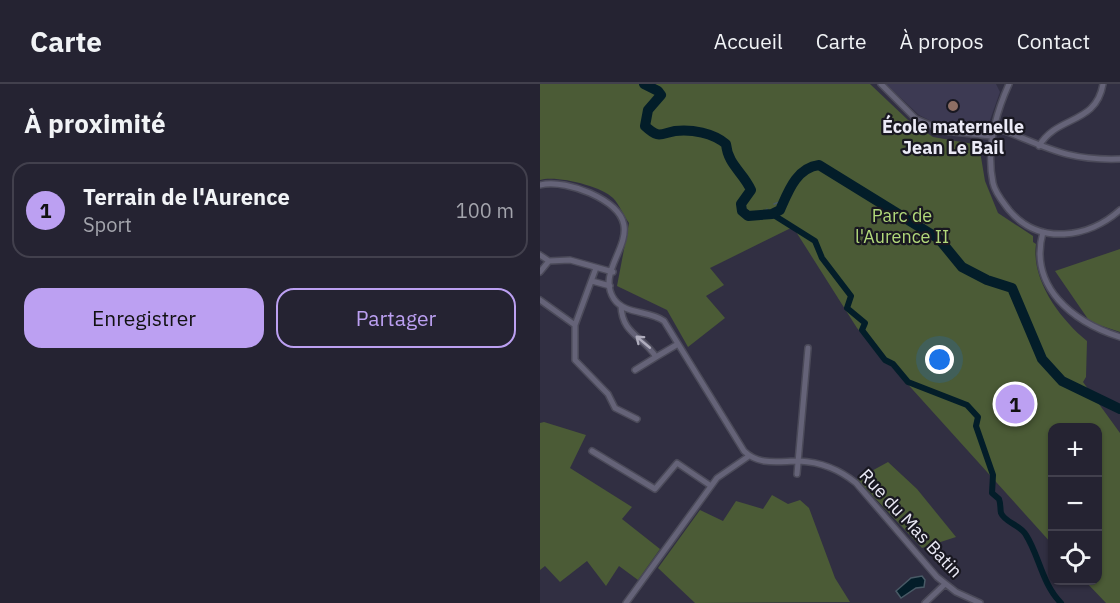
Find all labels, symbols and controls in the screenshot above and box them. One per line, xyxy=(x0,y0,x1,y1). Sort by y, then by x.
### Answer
text: Carte xyxy=(30,23,102,60)
text: Accueil xyxy=(714,27,783,55)
text: Carte xyxy=(816,27,867,55)
text: À propos xyxy=(900,27,984,55)
text: Contact xyxy=(1017,27,1090,55)
marker: École maternelle Jean Le Bail xyxy=(946,99,960,113)
text: À proximité xyxy=(24,106,166,140)
place label: École maternelle Jean Le Bail xyxy=(882,114,1024,159)
text: Terrain de l'Aurence xyxy=(83,182,290,211)
text: 1 xyxy=(40,197,52,224)
text: 100 m xyxy=(456,197,514,224)
park label: Parc de l'Aurence II xyxy=(855,204,949,248)
text: Sport xyxy=(83,211,132,238)
button: Enregistrer xyxy=(24,288,264,348)
button: Partager xyxy=(276,288,516,348)
one-way arrow xyxy=(635,336,651,349)
your location xyxy=(925,345,954,374)
pin: 1 xyxy=(996,382,1034,426)
map controls xyxy=(1048,423,1102,585)
button: + xyxy=(1048,423,1102,477)
street label: Rue du Mas Batin xyxy=(855,464,967,582)
button: − xyxy=(1048,477,1102,531)
button: locate xyxy=(1048,531,1102,585)

